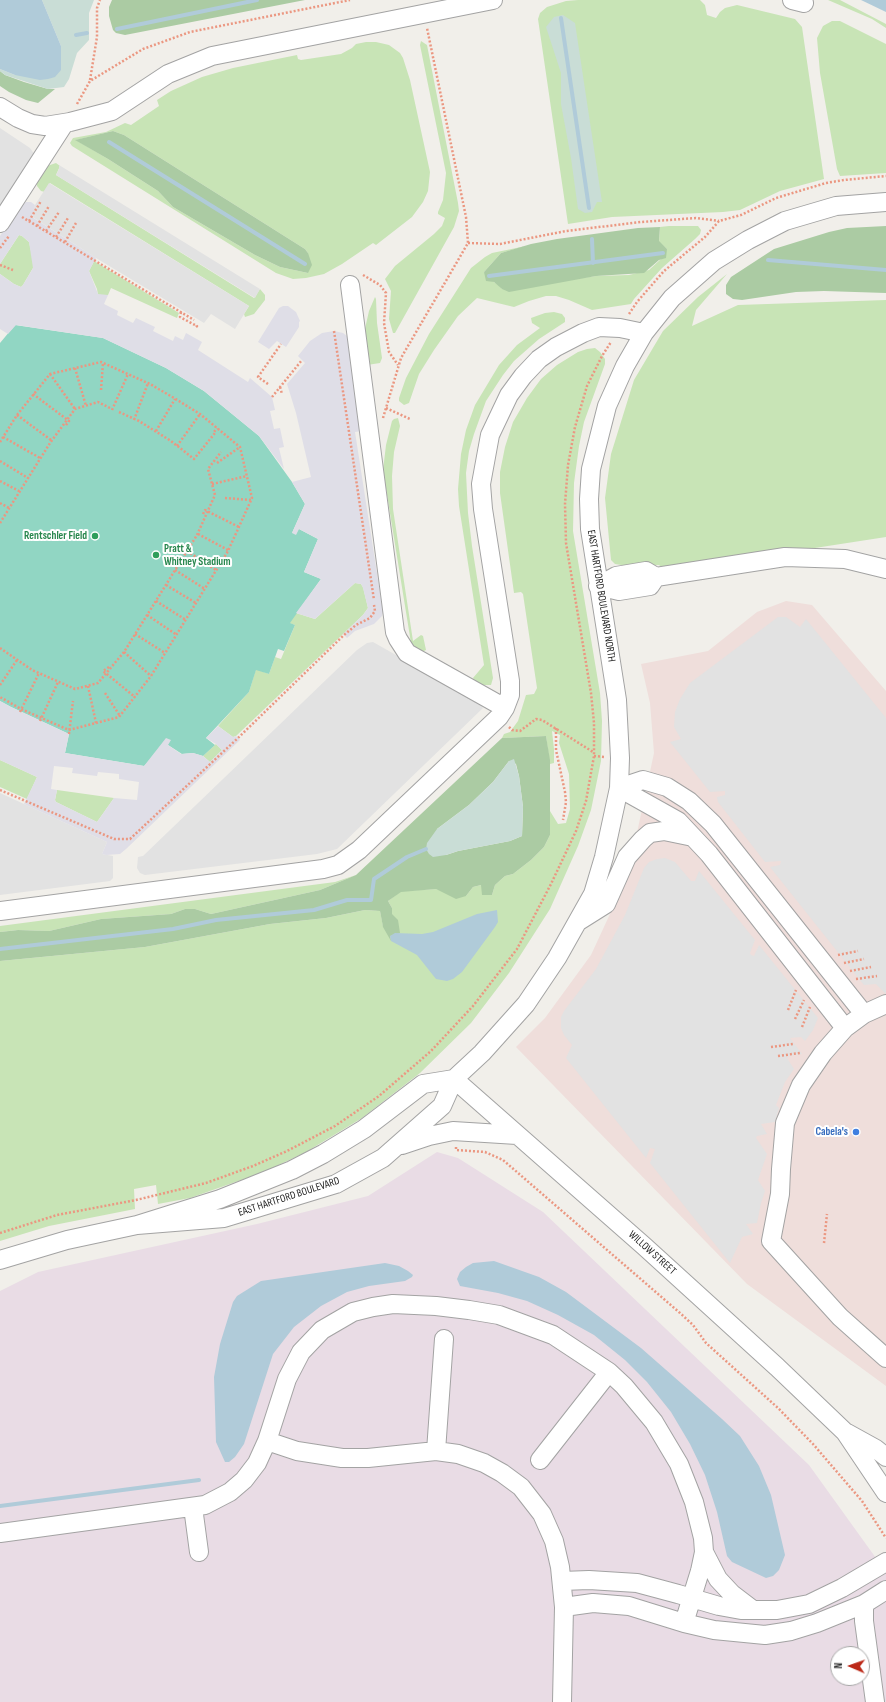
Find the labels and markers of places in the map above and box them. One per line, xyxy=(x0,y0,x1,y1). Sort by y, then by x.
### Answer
place label: Rentschler Field xyxy=(24,529,87,543)
marker: Rentschler Field xyxy=(90,531,100,541)
place label: Pratt & Whitney Stadium xyxy=(164,542,230,568)
marker: Pratt & Whitney Stadium xyxy=(151,550,161,560)
place label: Cabela's xyxy=(816,1125,848,1139)
marker: Cabela's xyxy=(851,1127,861,1137)

